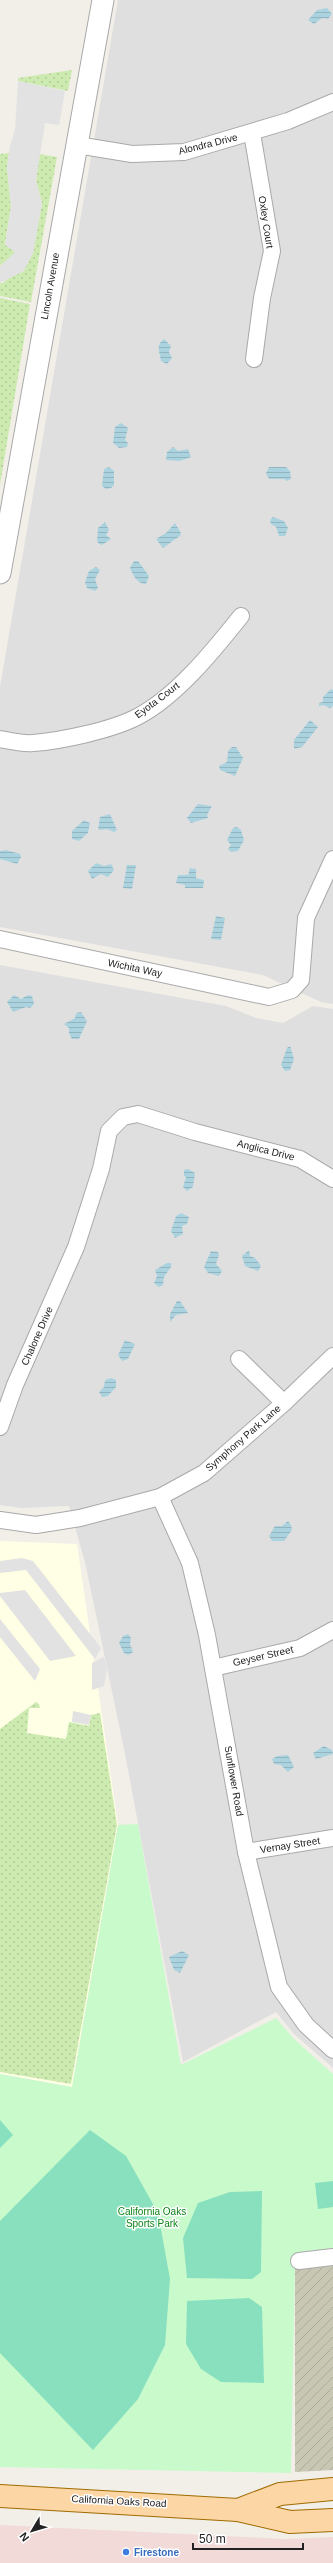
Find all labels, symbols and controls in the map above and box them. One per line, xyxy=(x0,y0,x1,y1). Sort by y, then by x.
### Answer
street label: Alondra Drive xyxy=(177,131,239,157)
street label: Oxley Court xyxy=(256,195,276,249)
street label: Lincoln Avenue xyxy=(39,251,61,320)
street label: Eyota Court xyxy=(133,680,182,720)
street label: Wichita Way xyxy=(107,957,163,979)
street label: Anglica Drive xyxy=(236,1138,296,1163)
street label: Chalone Drive xyxy=(19,1304,55,1367)
street label: Symphony Park Lane xyxy=(203,1402,283,1474)
street label: Geyser Street xyxy=(232,1644,295,1668)
street label: Sunflower Road xyxy=(222,1745,246,1817)
street label: Vernay Street xyxy=(259,1835,321,1855)
park label: California Oaks Sports Park xyxy=(118,2206,186,2229)
street label: California Oaks Road xyxy=(71,2493,167,2509)
north arrow xyxy=(12,2511,52,2551)
scale bar xyxy=(193,2525,303,2551)
text: N xyxy=(17,2530,31,2544)
text: 50 m xyxy=(199,2532,226,2546)
marker: Firestone xyxy=(121,2547,131,2557)
place label: Firestone xyxy=(134,2547,179,2558)

